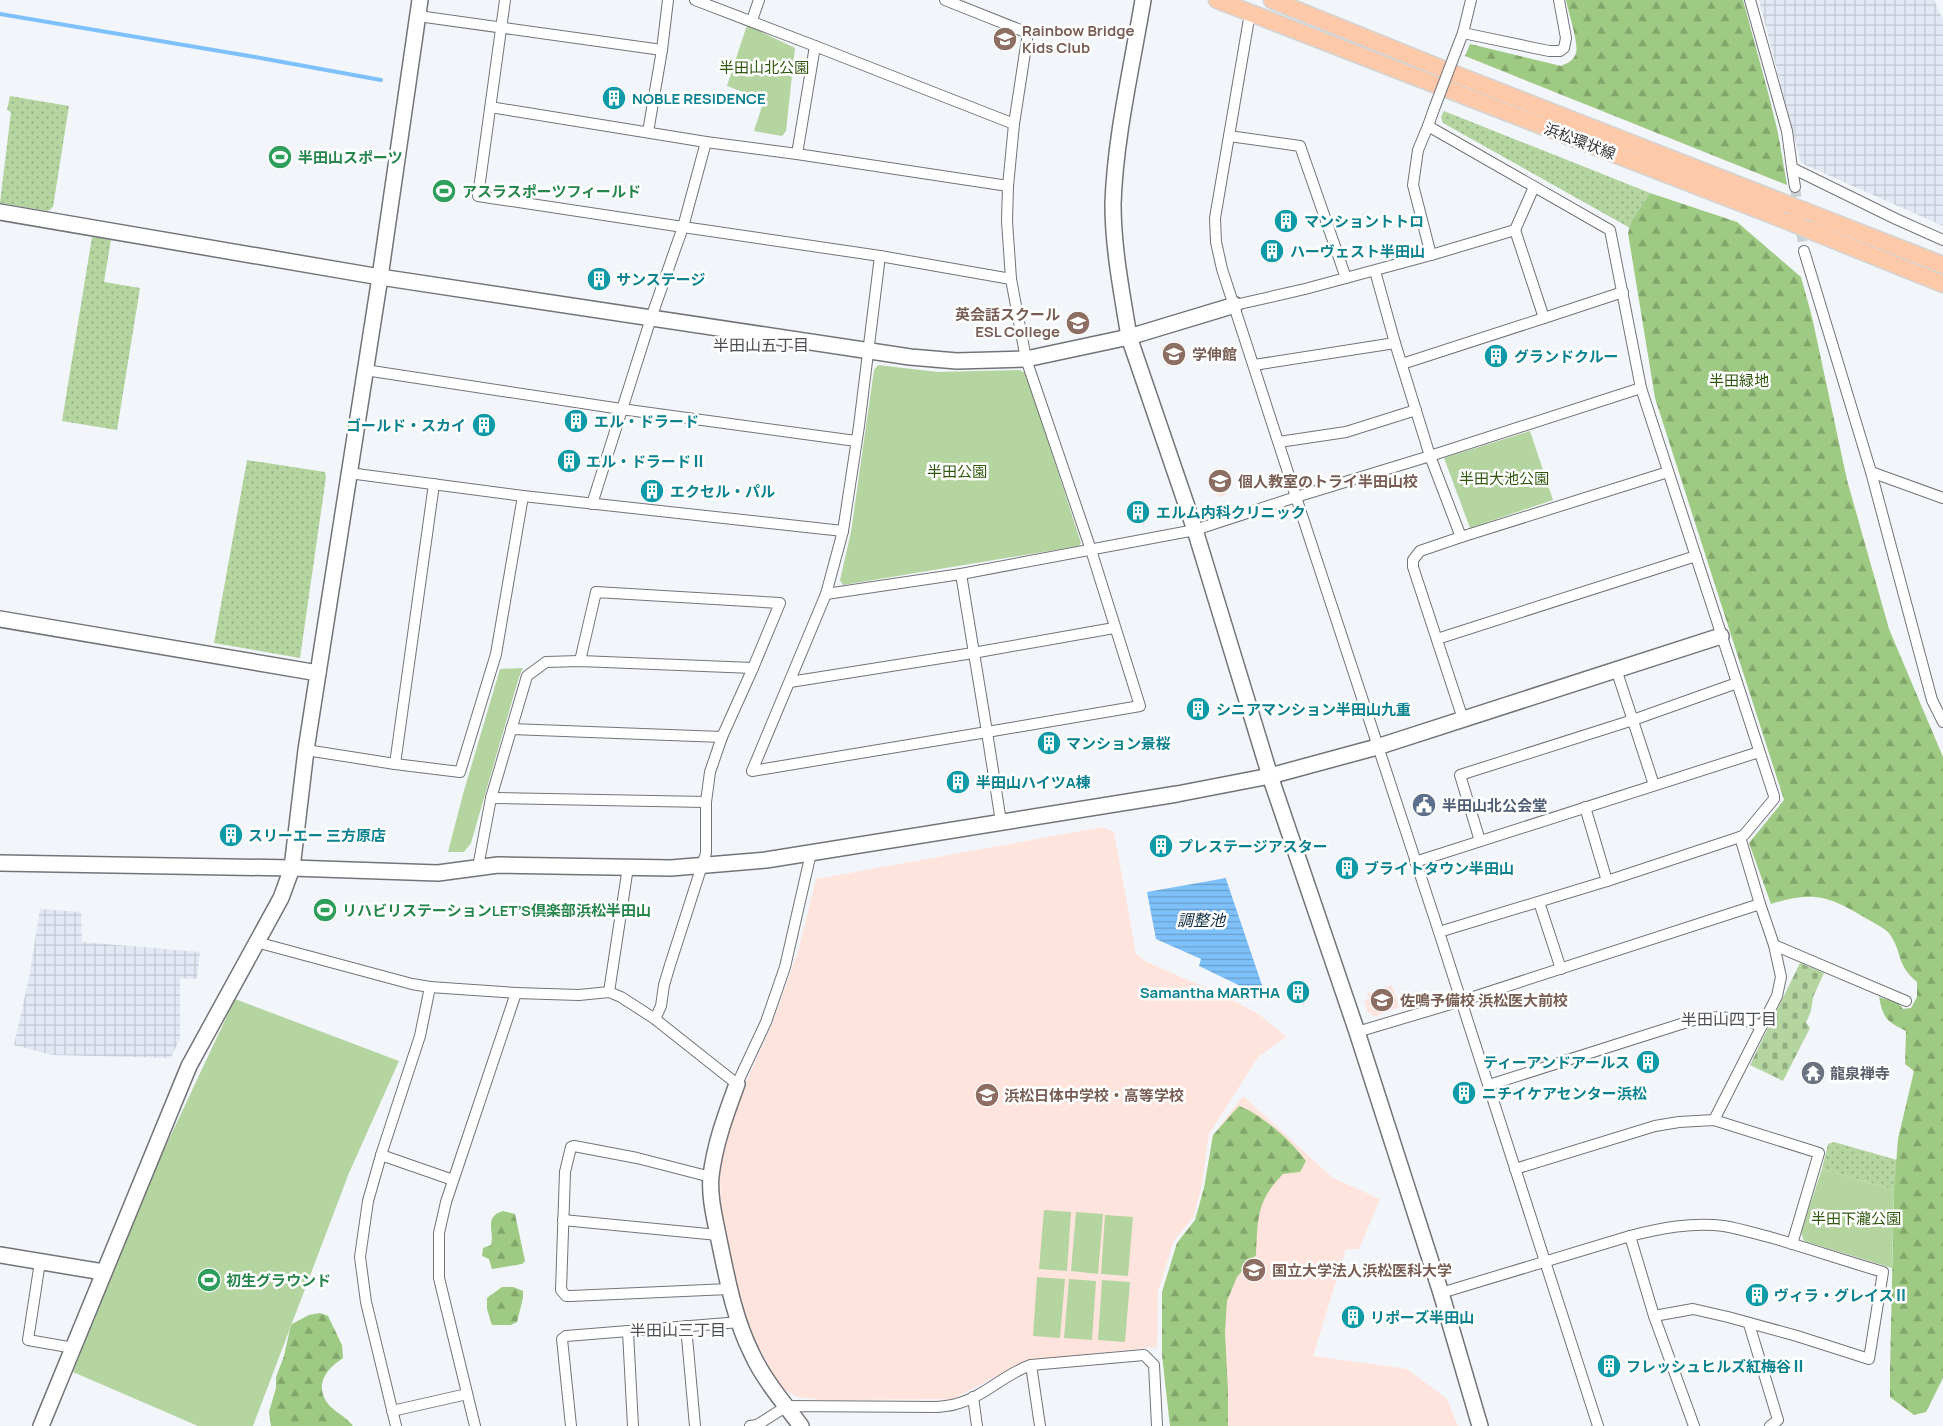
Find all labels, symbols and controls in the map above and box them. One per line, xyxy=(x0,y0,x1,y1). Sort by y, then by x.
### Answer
place label: Rainbow Bridge Kids Club xyxy=(1022,20,1135,58)
school or university icon: Rainbow Bridge Kids Club xyxy=(992,26,1018,52)
park label: 半田山北公園 xyxy=(719,57,809,78)
building icon: NOBLE RESIDENCE xyxy=(601,85,627,111)
place label: NOBLE RESIDENCE xyxy=(632,88,766,109)
street label: 浜松環状線 xyxy=(1541,118,1619,164)
sports icon: 半田山スポーツ xyxy=(267,144,293,170)
place label: 半田山スポーツ xyxy=(298,147,403,168)
sports icon: アスラスポーツフィールド xyxy=(431,178,457,204)
place label: アスラスポーツフィールド xyxy=(462,181,641,202)
building icon: マンショントトロ xyxy=(1273,208,1299,234)
place label: マンショントトロ xyxy=(1304,211,1424,232)
building icon: ハーヴェスト半田山 xyxy=(1259,238,1285,264)
place label: ハーヴェスト半田山 xyxy=(1290,241,1425,262)
building icon: サンステージ xyxy=(586,266,612,292)
place label: サンステージ xyxy=(616,269,705,290)
place label: 英会話スクール ESL College xyxy=(955,304,1060,342)
school or university icon: 英会話スクール ESL College xyxy=(1065,310,1091,336)
district label: 半田山五丁目 xyxy=(713,334,809,356)
school or university icon: 学伸館 xyxy=(1161,341,1187,367)
building icon: グランドクルー xyxy=(1483,343,1509,369)
place label: 学伸館 xyxy=(1192,344,1237,365)
place label: グランドクルー xyxy=(1514,346,1619,367)
park label: 半田緑地 xyxy=(1709,370,1769,391)
building icon: エル・ドラード xyxy=(563,408,589,434)
place label: エル・ドラード xyxy=(594,411,699,432)
building icon: ゴールド・スカイ xyxy=(471,412,497,438)
place label: ゴールド・スカイ xyxy=(346,415,466,436)
building icon: エル・ドラードⅡ xyxy=(556,448,582,474)
place label: エル・ドラードⅡ xyxy=(586,451,706,472)
park label: 半田公園 xyxy=(927,461,987,482)
school or university icon: 個人教室のトライ半田山校 xyxy=(1207,468,1233,494)
park label: 半田大池公園 xyxy=(1459,468,1549,489)
place label: 個人教室のトライ半田山校 xyxy=(1238,471,1418,492)
building icon: エクセル・パル xyxy=(639,478,665,504)
place label: エクセル・パル xyxy=(670,481,775,502)
building icon: エルム内科クリニック xyxy=(1125,499,1151,525)
place label: エルム内科クリニック xyxy=(1156,502,1306,523)
building icon: シニアマンション半田山九重 xyxy=(1185,696,1211,722)
place label: シニアマンション半田山九重 xyxy=(1216,699,1411,720)
building icon: マンション景桜 xyxy=(1036,730,1062,756)
place label: マンション景桜 xyxy=(1066,733,1171,754)
building icon: 半田山ハイツA棟 xyxy=(945,769,971,795)
place label: 半田山ハイツA棟 xyxy=(976,772,1091,793)
public building icon: 半田山北公会堂 xyxy=(1411,792,1437,818)
place label: 半田山北公会堂 xyxy=(1442,795,1547,816)
building icon: スリーエー 三方原店 xyxy=(218,822,244,848)
place label: スリーエー 三方原店 xyxy=(248,825,386,846)
building icon: プレステージアスター xyxy=(1148,833,1174,859)
place label: プレステージアスター xyxy=(1178,836,1328,857)
building icon: ブライトタウン半田山 xyxy=(1334,855,1360,881)
place label: ブライトタウン半田山 xyxy=(1364,858,1514,879)
sports icon: リハビリステーションLET’S倶楽部浜松半田山 xyxy=(312,897,338,923)
place label: リハビリステーションLET’S倶楽部浜松半田山 xyxy=(342,900,651,921)
water label: 調整池 xyxy=(1177,909,1227,931)
building icon: Samantha MARTHA xyxy=(1285,979,1311,1005)
place label: Samantha MARTHA xyxy=(1140,982,1280,1003)
school or university icon: 佐鳴予備校 浜松医大前校 xyxy=(1369,987,1395,1013)
place label: 佐鳴予備校 浜松医大前校 xyxy=(1400,990,1568,1011)
district label: 半田山四丁目 xyxy=(1681,1008,1777,1030)
building icon: ティーアンドアールス xyxy=(1635,1049,1661,1075)
place label: ティーアンドアールス xyxy=(1483,1052,1630,1073)
temple icon: 龍泉禅寺 xyxy=(1800,1060,1826,1086)
place label: 龍泉禅寺 xyxy=(1830,1063,1890,1084)
building icon: ニチイケアセンター浜松 xyxy=(1451,1080,1477,1106)
school or university icon: 浜松日体中学校・高等学校 xyxy=(974,1082,1000,1108)
place label: ニチイケアセンター浜松 xyxy=(1482,1083,1647,1104)
place label: 浜松日体中学校・高等学校 xyxy=(1004,1085,1184,1106)
park label: 半田下瀧公園 xyxy=(1811,1208,1901,1229)
school or university icon: 国立大学法人浜松医科大学 xyxy=(1241,1257,1267,1283)
place label: 国立大学法人浜松医科大学 xyxy=(1272,1260,1452,1281)
sports icon: 初生グラウンド xyxy=(196,1267,222,1293)
place label: 初生グラウンド xyxy=(226,1270,331,1291)
building icon: ヴィラ・グレイスⅡ xyxy=(1744,1282,1770,1308)
place label: ヴィラ・グレイスⅡ xyxy=(1774,1285,1909,1306)
building icon: リポーズ半田山 xyxy=(1340,1304,1366,1330)
place label: リポーズ半田山 xyxy=(1370,1307,1474,1328)
district label: 半田山三丁目 xyxy=(630,1319,726,1341)
building icon: フレッシュヒルズ紅梅谷Ⅱ xyxy=(1596,1353,1622,1379)
place label: フレッシュヒルズ紅梅谷Ⅱ xyxy=(1626,1356,1806,1377)

